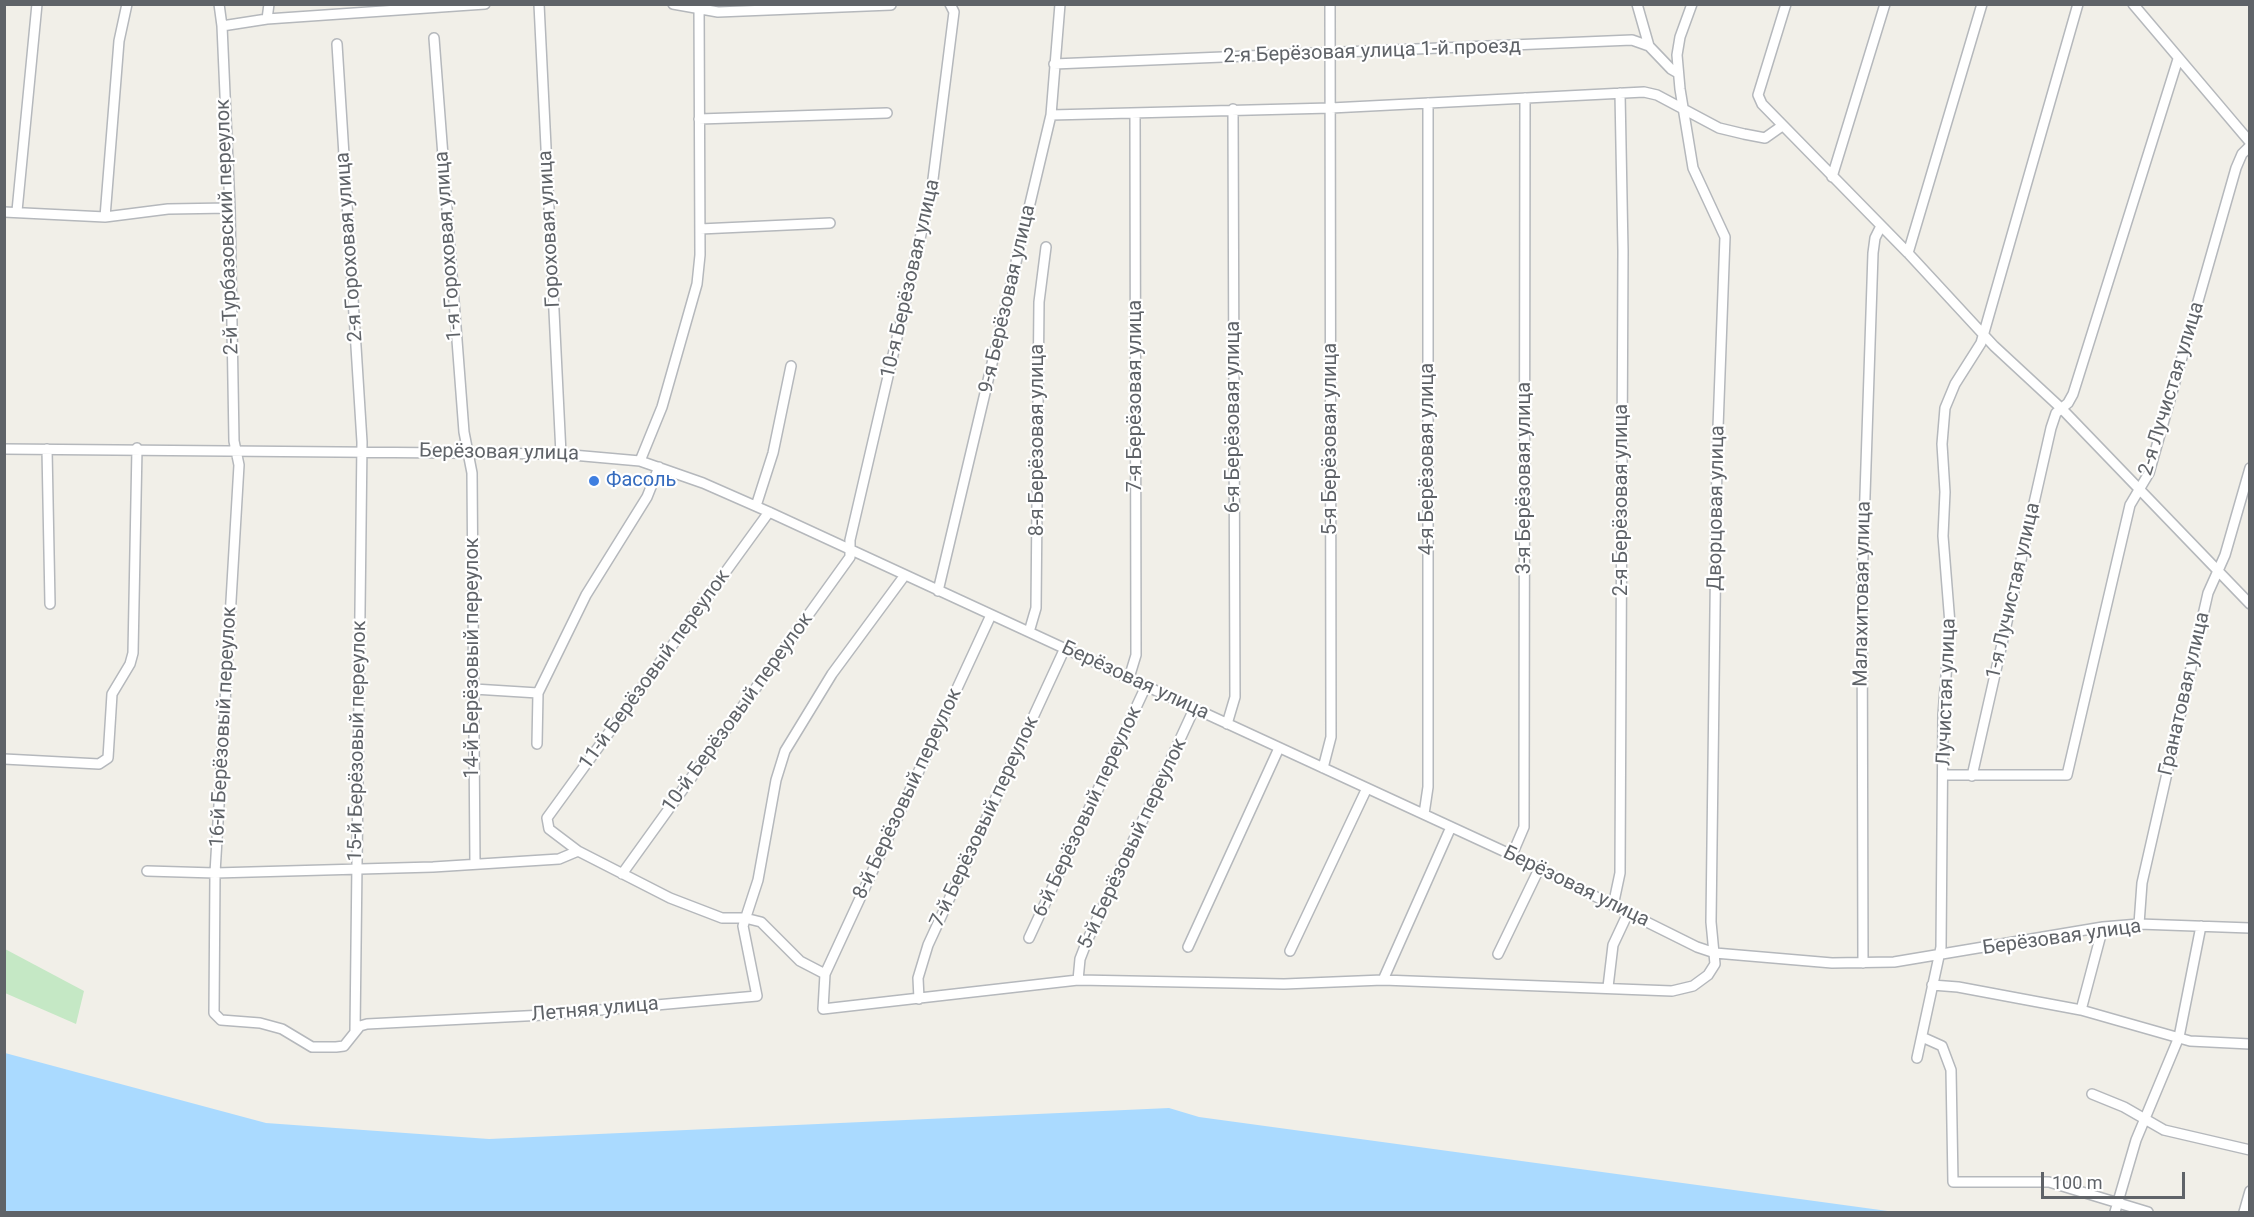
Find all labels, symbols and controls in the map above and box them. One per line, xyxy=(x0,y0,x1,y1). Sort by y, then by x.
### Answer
street label: 2-я Берёзовая улица 1-й проезд xyxy=(1223,35,1521,69)
street label: 2-й Турбазовский переулок xyxy=(212,99,244,355)
street label: 1-я Гороховая улица xyxy=(430,150,468,342)
street label: Гороховая улица xyxy=(534,150,566,308)
street label: 2-я Гороховая улица xyxy=(331,151,369,343)
street label: 10-я Берёзовая улица xyxy=(876,177,946,381)
street label: 9-я Берёзовая улица xyxy=(975,203,1041,395)
street label: 2-я Лучистая улица xyxy=(2134,299,2210,479)
street label: 7-я Берёзовая улица xyxy=(1124,300,1148,492)
street label: 6-я Берёзовая улица xyxy=(1222,321,1246,513)
street label: 5-я Берёзовая улица xyxy=(1319,343,1343,535)
street label: 8-я Берёзовая улица xyxy=(1026,344,1050,536)
street label: 4-я Берёзовая улица xyxy=(1416,363,1440,555)
street label: 3-я Берёзовая улица xyxy=(1513,382,1537,574)
street label: 2-я Берёзовая улица xyxy=(1610,404,1634,596)
street label: Дворцовая улица xyxy=(1704,425,1730,591)
street label: Берёзовая улица xyxy=(419,440,579,466)
place label: Фасоль xyxy=(606,469,676,493)
marker: Фасоль xyxy=(587,474,601,488)
street label: 1-я Лучистая улица xyxy=(1982,500,2046,682)
street label: Малахитовая улица xyxy=(1849,501,1877,687)
street label: 14-й Берёзовый переулок xyxy=(461,537,485,779)
street label: 11-й Берёзовый переулок xyxy=(574,565,736,775)
street label: 16-й Берёзовый переулок xyxy=(206,606,242,848)
street label: 10-й Берёзовый переулок xyxy=(657,608,819,818)
street label: Гранатовая улица xyxy=(2154,610,2216,778)
street label: Лучистая улица xyxy=(1932,618,1962,766)
street label: 15-й Берёзовый переулок xyxy=(344,620,372,862)
street label: Берёзовая улица xyxy=(1058,636,1212,726)
street label: 8-й Берёзовый переулок xyxy=(849,685,967,903)
street label: 6-й Берёзовый переулок xyxy=(1029,703,1147,921)
street label: 7-й Берёзовый переулок xyxy=(926,713,1044,931)
street label: 5-й Берёзовый переулок xyxy=(1074,735,1192,953)
street label: Берёзовая улица xyxy=(1499,841,1653,933)
street label: Берёзовая улица xyxy=(1981,915,2143,961)
street label: Летняя улица xyxy=(530,992,660,1028)
scale bar xyxy=(2044,1160,2188,1198)
text: 100 m xyxy=(2052,1172,2103,1193)

